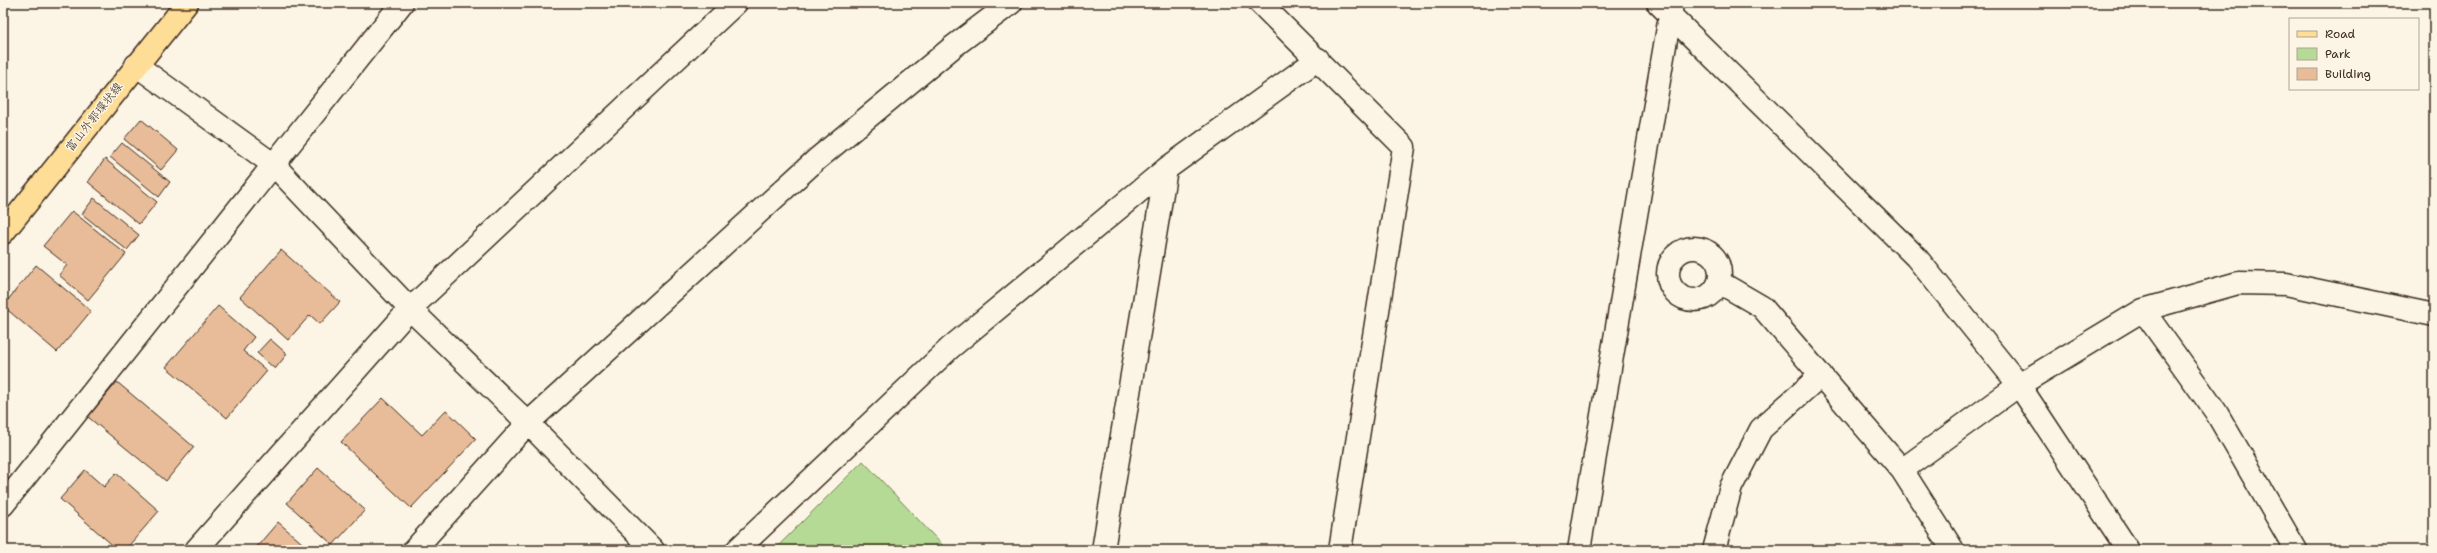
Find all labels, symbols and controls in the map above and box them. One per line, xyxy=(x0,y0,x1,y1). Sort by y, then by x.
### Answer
legend xyxy=(2289,18,2419,90)
text: Road xyxy=(2325,26,2356,42)
text: Park xyxy=(2325,46,2351,62)
text: Building xyxy=(2325,66,2371,82)
street label: 富山外郭環状線 xyxy=(62,79,126,155)

